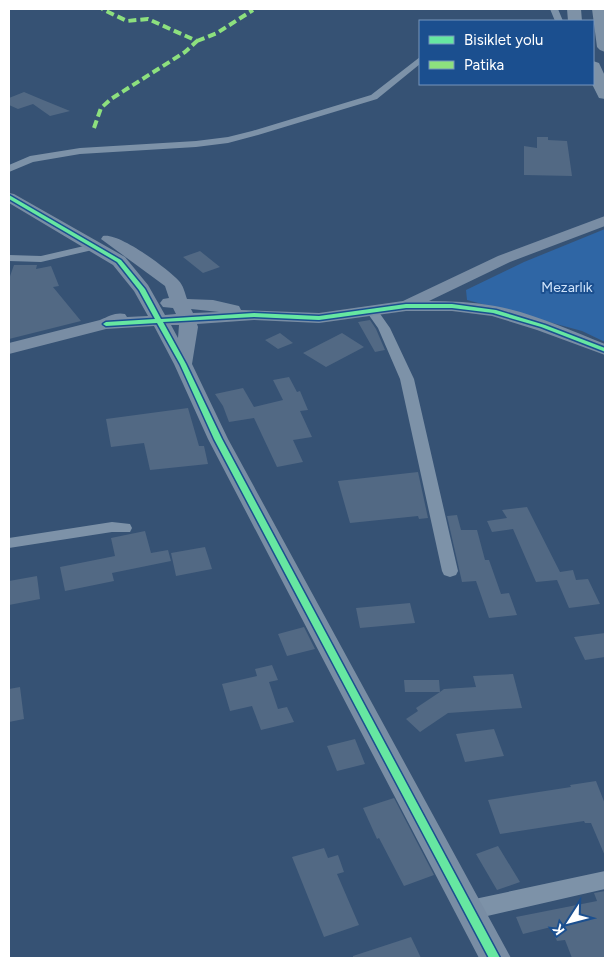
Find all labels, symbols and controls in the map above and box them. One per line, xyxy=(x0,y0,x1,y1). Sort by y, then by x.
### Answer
legend xyxy=(419,20,594,85)
text: Bisiklet yolu xyxy=(464,31,543,49)
text: Patika xyxy=(464,56,504,74)
park label: Mezarlık xyxy=(541,279,593,296)
north arrow xyxy=(544,897,594,947)
text: K xyxy=(549,920,569,938)

